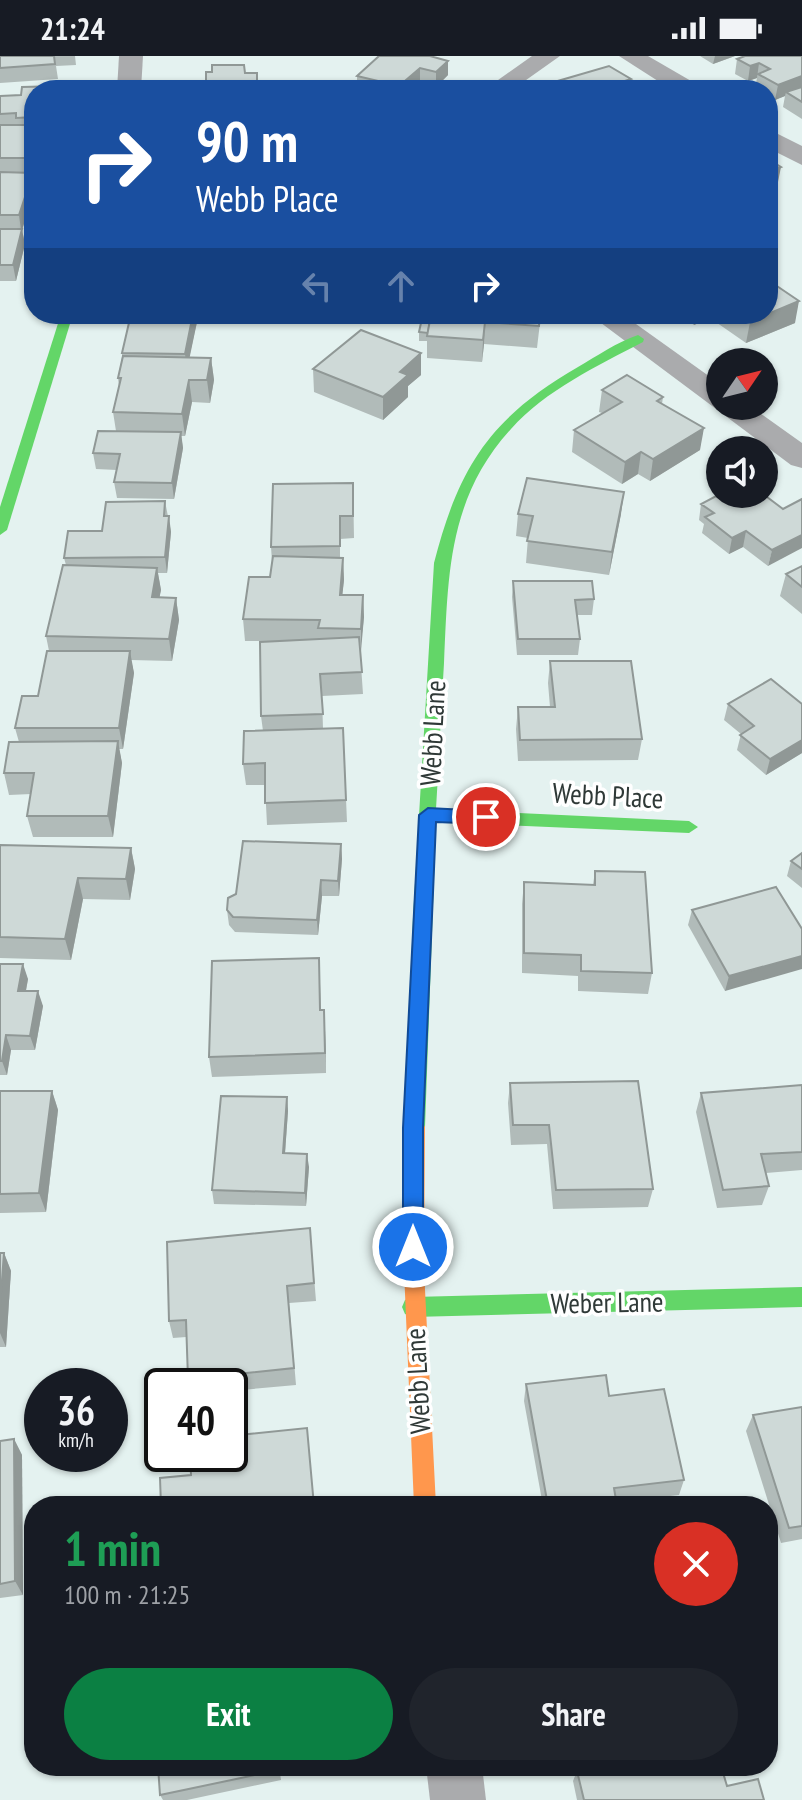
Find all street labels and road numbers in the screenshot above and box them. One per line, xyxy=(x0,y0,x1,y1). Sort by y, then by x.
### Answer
street label: Webb Lane xyxy=(411,679,453,787)
street label: Webb Place xyxy=(552,774,664,816)
street label: Weber Lane xyxy=(550,1283,664,1321)
street label: Webb Lane xyxy=(396,1327,438,1435)

